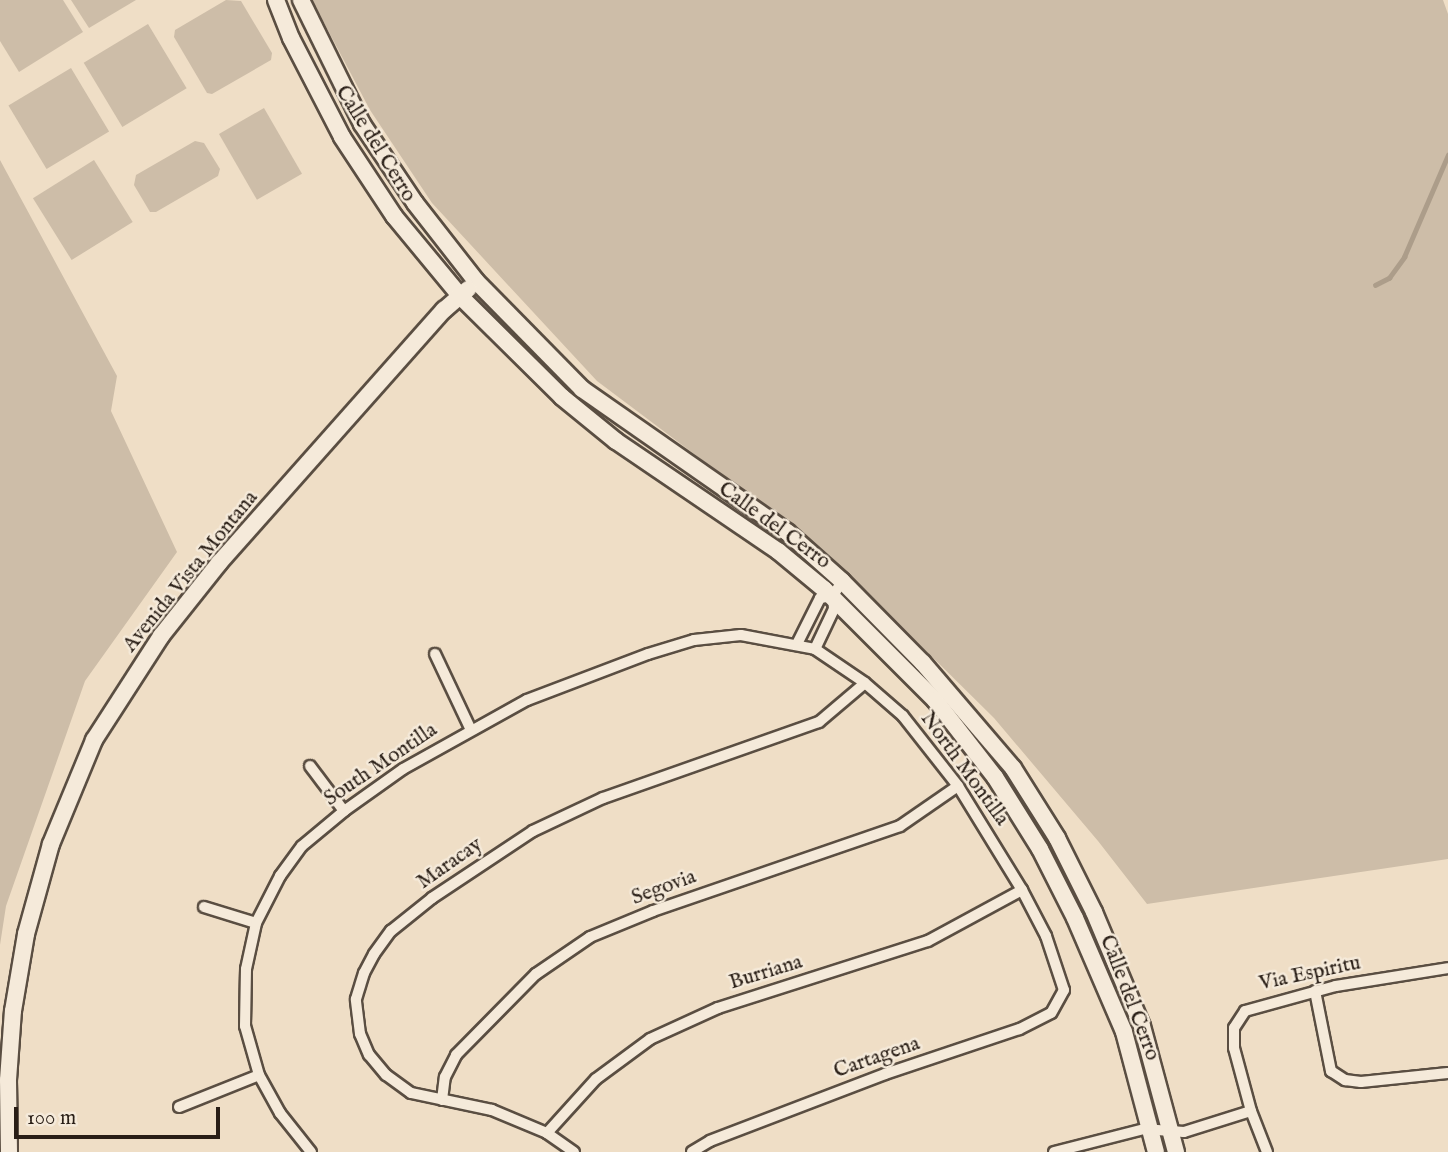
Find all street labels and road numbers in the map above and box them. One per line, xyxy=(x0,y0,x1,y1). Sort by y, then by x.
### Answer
street label: Calle del Cerro xyxy=(329,81,421,207)
street label: Calle del Cerro xyxy=(713,477,835,575)
street label: Avenida Vista Montana xyxy=(118,486,264,658)
street label: North Montilla xyxy=(914,707,1014,831)
street label: South Montilla xyxy=(320,718,442,812)
street label: Maracay xyxy=(413,833,487,895)
street label: Segovia xyxy=(628,865,700,911)
street label: Calle del Cerro xyxy=(1094,932,1164,1064)
street label: Burriana xyxy=(726,950,806,996)
street label: Via Espiritu xyxy=(1257,951,1363,997)
street label: Cartagena xyxy=(831,1032,923,1084)

